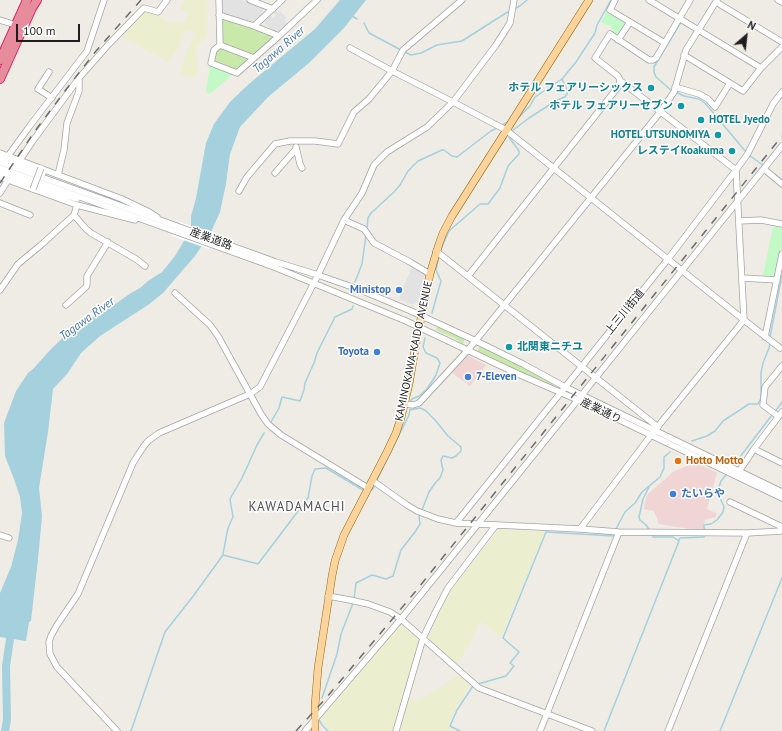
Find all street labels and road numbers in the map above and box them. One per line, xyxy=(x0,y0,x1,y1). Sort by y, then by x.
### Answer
street label: 産業道路 xyxy=(188,225,234,253)
street label: KAMINOKAWA-KAIDO AVENUE xyxy=(393,280,435,422)
street label: 上三川街道 xyxy=(603,286,647,338)
street label: 産業通り xyxy=(578,395,624,427)

